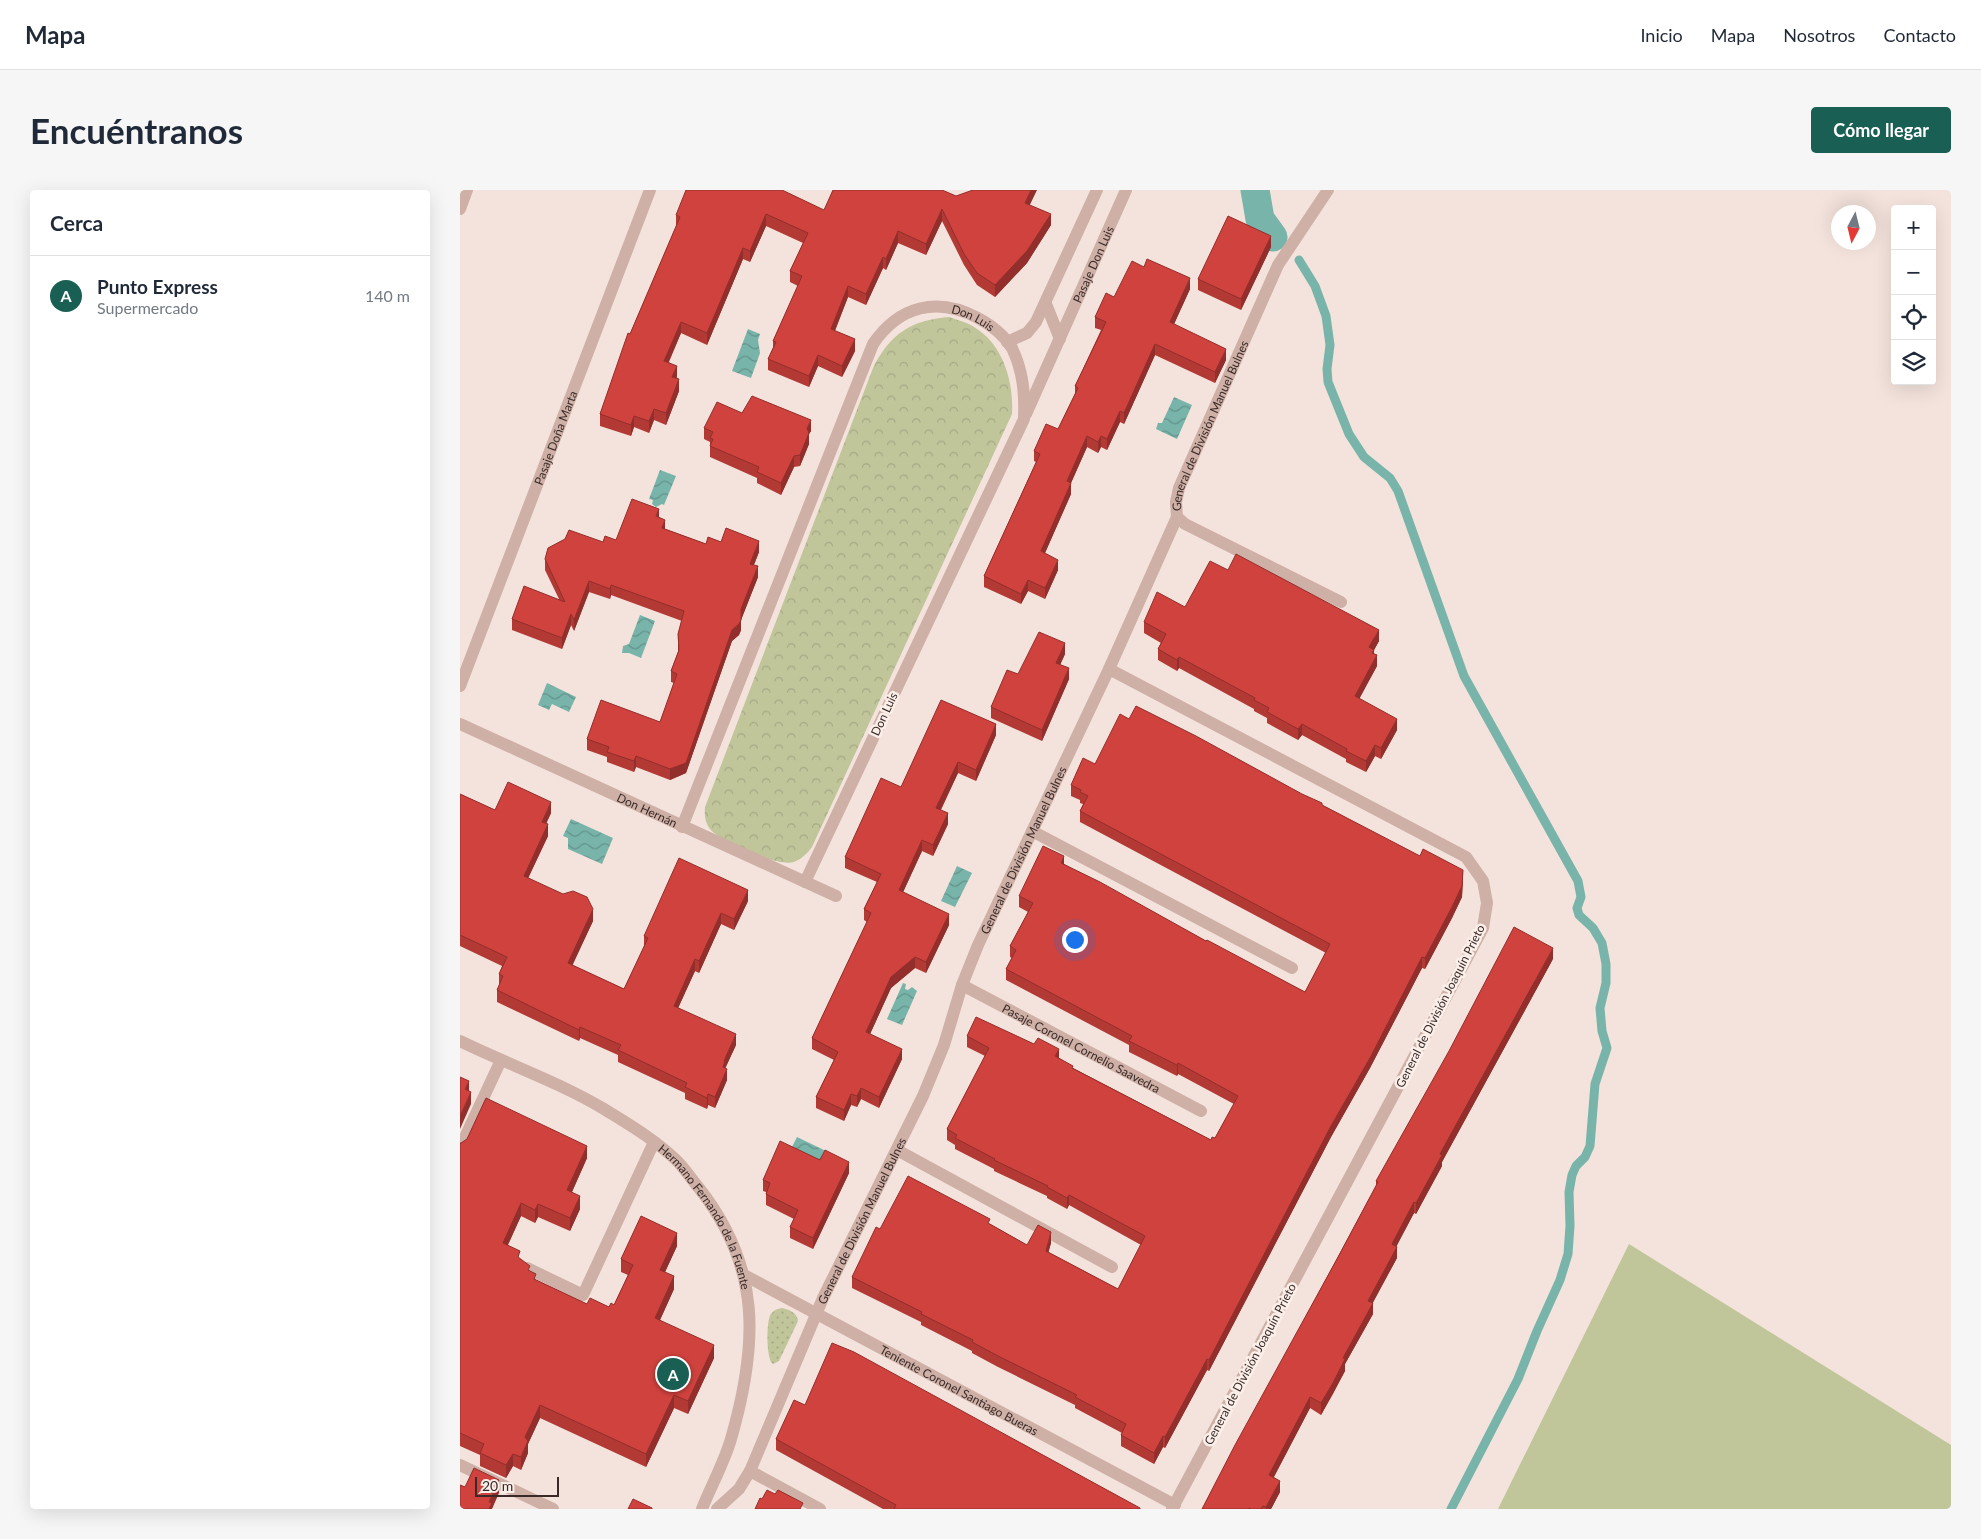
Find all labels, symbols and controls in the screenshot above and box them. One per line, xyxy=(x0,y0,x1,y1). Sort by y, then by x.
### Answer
text: Mapa xyxy=(25,20,85,49)
text: Inicio xyxy=(1640,24,1683,46)
text: Mapa xyxy=(1711,24,1755,46)
text: Nosotros xyxy=(1783,24,1855,46)
text: Contacto xyxy=(1883,24,1956,46)
button: Cómo llegar xyxy=(1811,107,1951,153)
text: Encuéntranos xyxy=(30,109,243,151)
north arrow xyxy=(1831,205,1876,250)
map controls xyxy=(1891,205,1936,385)
button: + xyxy=(1891,205,1936,250)
text: Cerca xyxy=(50,210,103,235)
street label: Pasaje Don Luis xyxy=(1069,223,1117,305)
button: − xyxy=(1891,250,1936,295)
text: Punto Express xyxy=(97,275,218,298)
text: A xyxy=(60,286,72,305)
text: 140 m xyxy=(365,286,410,305)
button: locate xyxy=(1891,295,1936,340)
text: Supermercado xyxy=(97,298,198,317)
street label: Don Luis xyxy=(950,301,998,334)
street label: General de División Manuel Bulnes xyxy=(1169,338,1251,511)
button: layers xyxy=(1891,340,1936,385)
street label: Pasaje Doña Marta xyxy=(530,388,580,487)
street label: Don Luis xyxy=(867,690,901,738)
street label: General de División Manuel Bulnes xyxy=(977,764,1069,936)
street label: Don Hernán xyxy=(615,789,680,830)
street label: General de División Joaquín Prieto xyxy=(1392,922,1488,1090)
your location xyxy=(1062,927,1088,953)
street label: Pasaje Coronel Cornelio Saavedra xyxy=(1000,1000,1163,1096)
street label: General de División Manuel Bulnes xyxy=(814,1135,909,1306)
street label: Hermano Fernando de la Fuente xyxy=(656,1141,754,1291)
street label: General de División Joaquín Prieto xyxy=(1201,1280,1299,1447)
street label: Teniente Coronel Santiago Bueras xyxy=(877,1341,1041,1438)
pin: A xyxy=(657,1355,689,1393)
scale bar xyxy=(475,1474,559,1497)
text: 20 m xyxy=(482,1477,513,1494)

